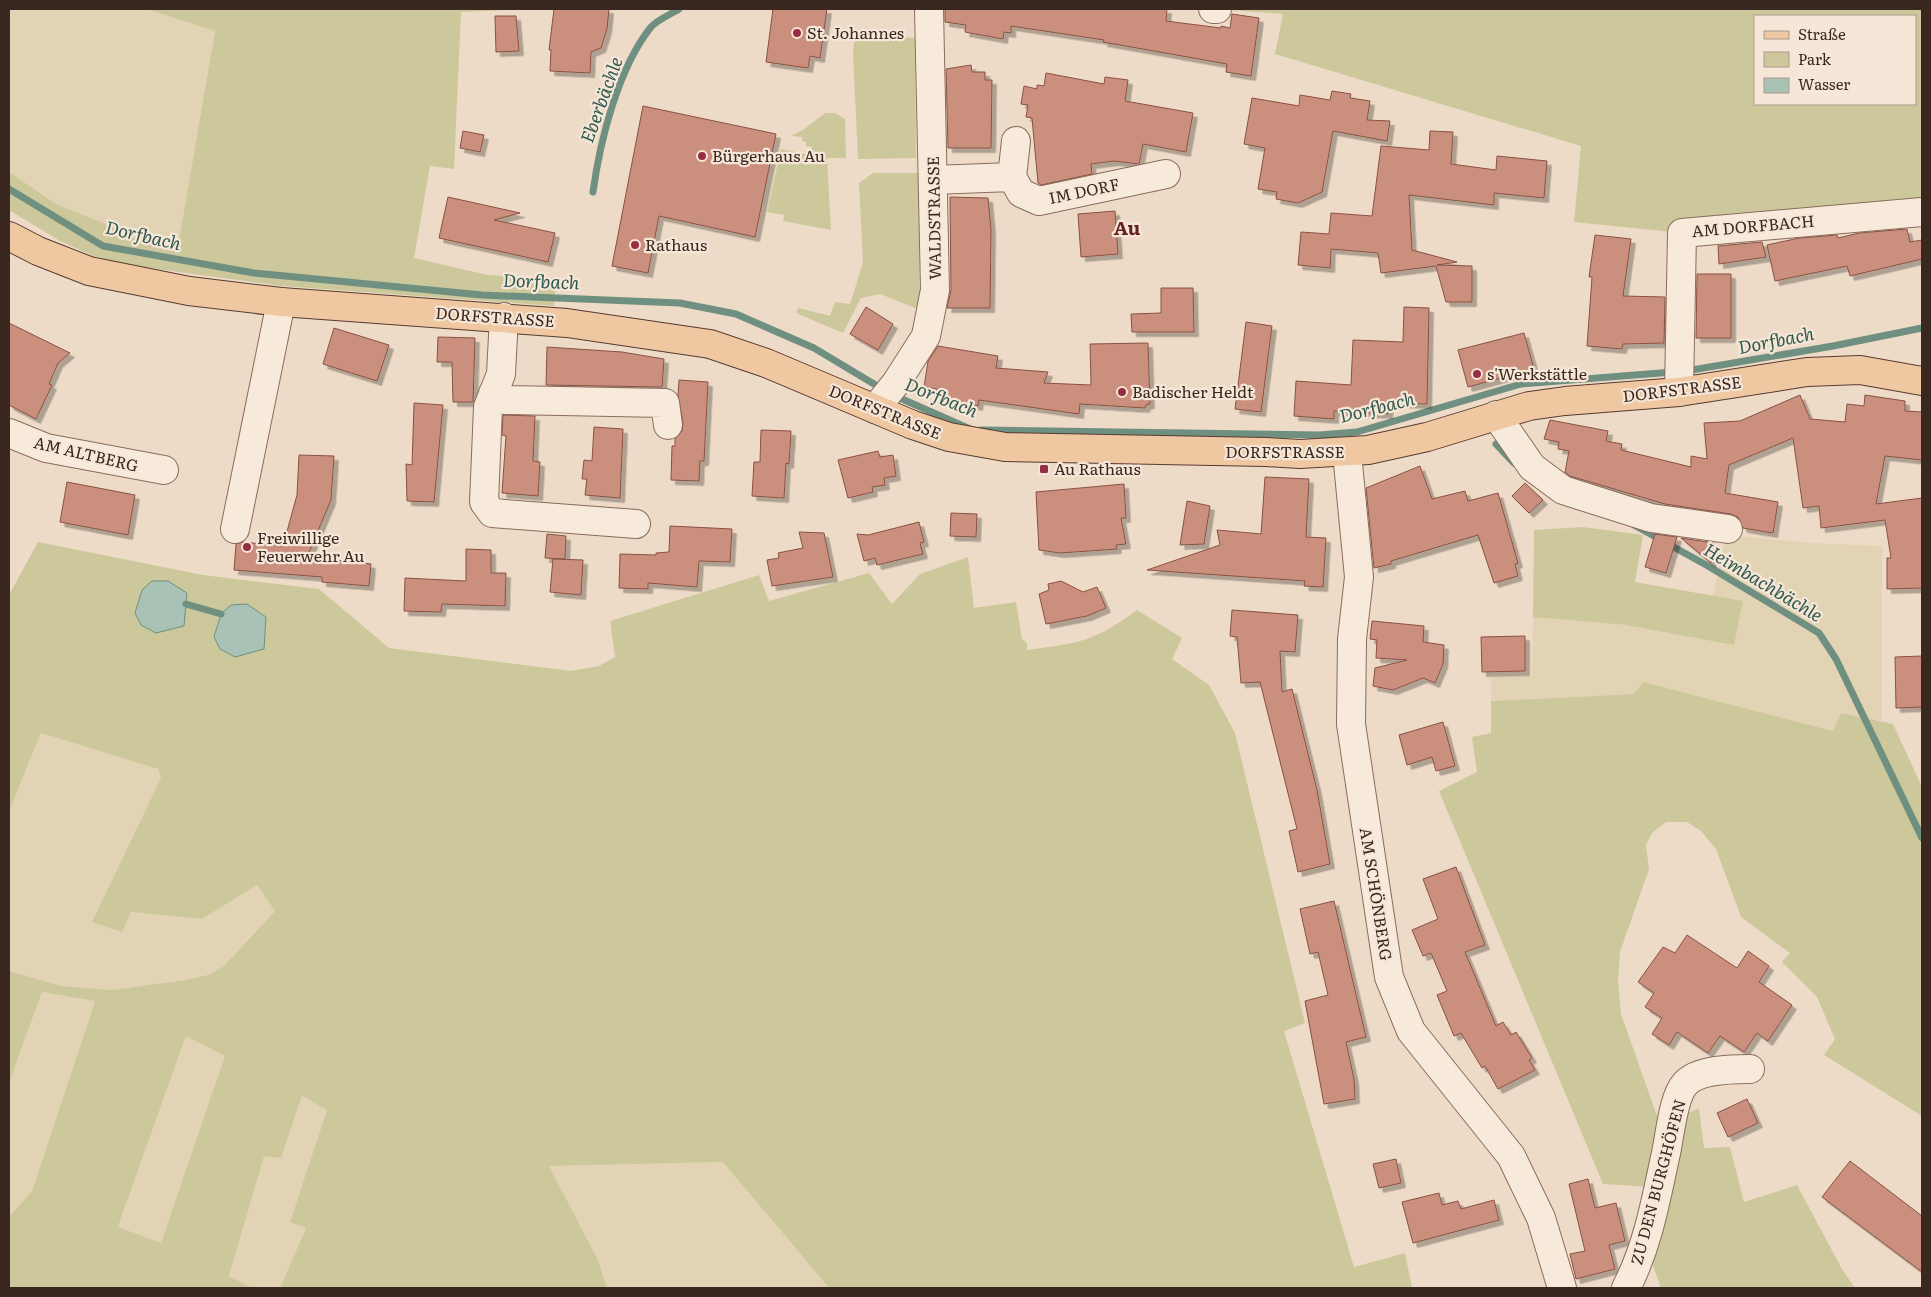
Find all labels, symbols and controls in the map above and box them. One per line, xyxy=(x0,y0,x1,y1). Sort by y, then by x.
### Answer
legend xyxy=(1754,15,1916,105)
place label: St. Johannes xyxy=(807,20,904,44)
text: Straße xyxy=(1798,22,1846,45)
marker: St. Johannes xyxy=(791,27,803,39)
text: Park xyxy=(1798,47,1832,70)
water label: Eberbächle xyxy=(573,53,629,146)
text: Wasser xyxy=(1798,72,1850,95)
place label: Bürgerhaus Au xyxy=(712,143,825,167)
marker: Bürgerhaus Au xyxy=(696,150,708,162)
street label: WALDSTRASSE xyxy=(920,156,946,280)
street label: IM DORF xyxy=(1046,171,1121,209)
street label: AM DORFBACH xyxy=(1690,208,1815,242)
water label: Dorfbach xyxy=(103,213,184,256)
district label: Au xyxy=(1114,213,1140,241)
place label: Rathaus xyxy=(645,232,707,256)
marker: Rathaus xyxy=(629,239,641,251)
water label: Dorfbach xyxy=(502,266,580,295)
street label: DORFSTRASSE xyxy=(435,300,555,332)
water label: Dorfbach xyxy=(1735,319,1816,360)
place label: s'Werkstättle xyxy=(1487,361,1587,385)
marker: s'Werkstättle xyxy=(1471,368,1483,380)
street label: DORFSTRASSE xyxy=(1621,369,1743,407)
water label: Dorfbach xyxy=(901,370,983,424)
street label: DORFSTRASSE xyxy=(826,378,945,445)
place label: Badischer Heldt xyxy=(1132,379,1254,403)
water label: Dorfbach xyxy=(1336,384,1418,429)
marker: Badischer Heldt xyxy=(1116,386,1128,398)
street label: AM ALTBERG xyxy=(32,429,141,477)
street label: DORFSTRASSE xyxy=(1225,439,1345,463)
place label: Au Rathaus xyxy=(1054,456,1141,480)
marker: Au Rathaus xyxy=(1038,463,1050,475)
place label: Freiwillige Feuerwehr Au xyxy=(257,525,364,567)
water label: Heimbachbächle xyxy=(1699,536,1828,628)
marker: Freiwillige Feuerwehr Au xyxy=(241,541,253,553)
street label: AM SCHÖNBERG xyxy=(1355,826,1399,962)
street label: ZU DEN BURGHÖFEN xyxy=(1623,1096,1691,1267)

